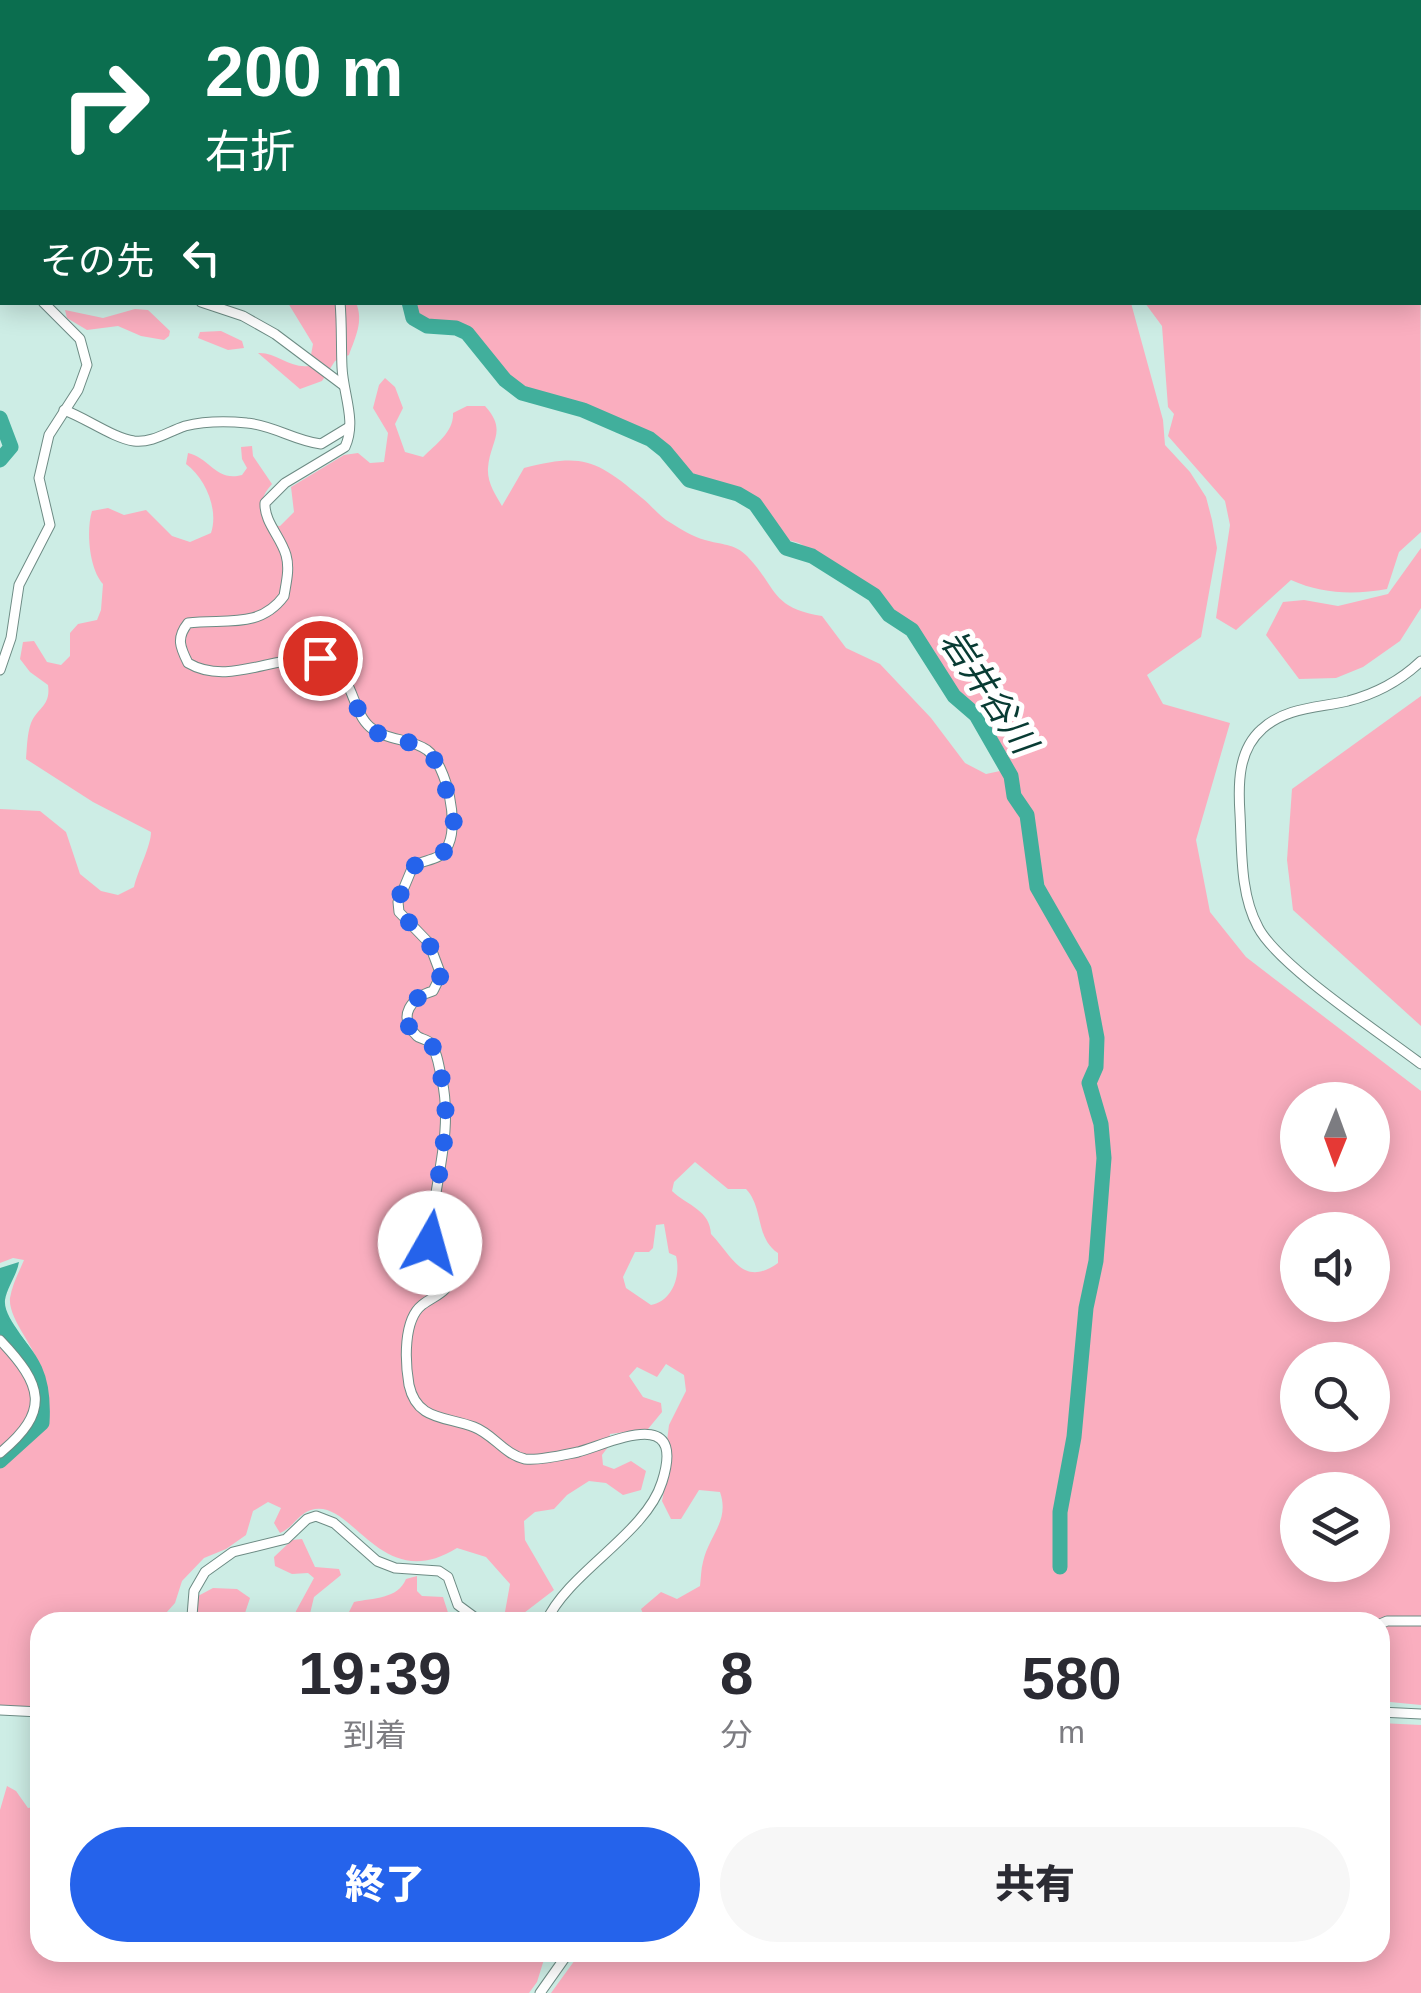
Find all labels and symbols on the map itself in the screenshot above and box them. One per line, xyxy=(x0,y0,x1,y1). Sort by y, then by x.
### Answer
pin xyxy=(278,616,363,701)
water label: 岩井谷川 xyxy=(934,622,1047,763)
north arrow xyxy=(1280,1082,1390,1192)
position arrow xyxy=(378,1191,482,1295)

